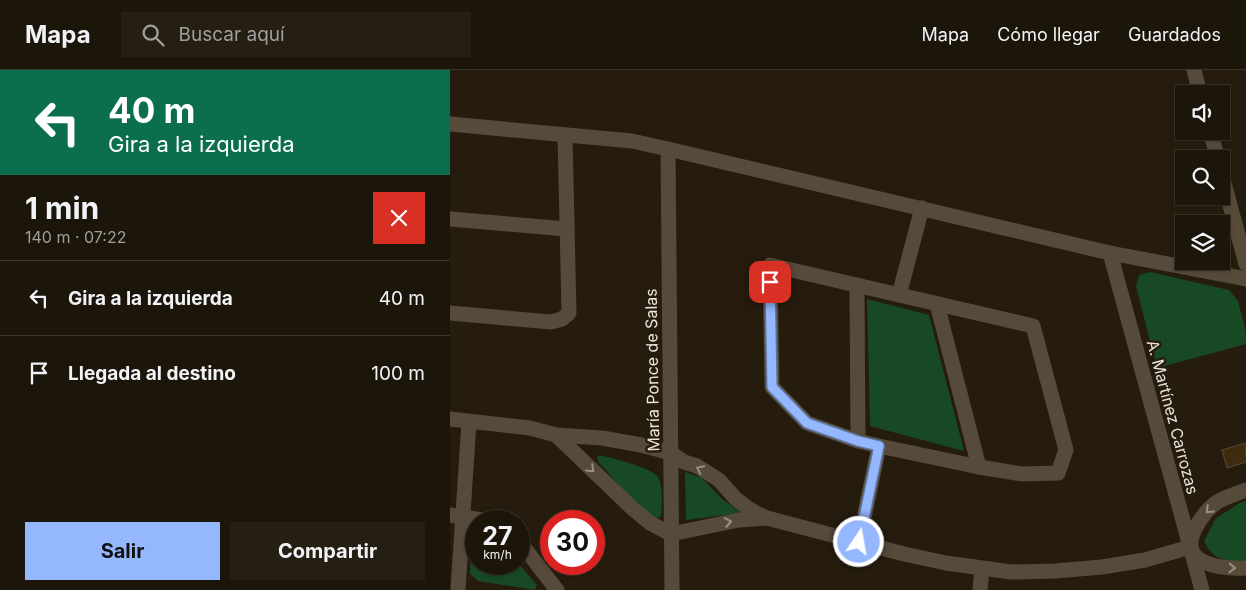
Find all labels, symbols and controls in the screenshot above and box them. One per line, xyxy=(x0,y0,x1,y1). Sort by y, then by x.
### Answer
search box xyxy=(121,12,471,57)
text: Mapa xyxy=(25,20,91,49)
icon: search xyxy=(139,21,167,49)
text: Buscar aquí xyxy=(179,23,285,46)
text: Mapa xyxy=(922,24,969,45)
text: Cómo llegar xyxy=(997,24,1100,45)
text: Guardados xyxy=(1128,24,1221,45)
map controls xyxy=(1175,85,1230,270)
button: sound xyxy=(1175,85,1230,140)
text: 40 m xyxy=(108,89,196,131)
icon: left xyxy=(25,90,90,155)
text: Gira a la izquierda xyxy=(108,131,295,157)
button: search xyxy=(1175,150,1230,205)
text: 1 min xyxy=(25,190,99,226)
button: close xyxy=(373,192,425,244)
button: layers xyxy=(1175,215,1230,270)
text: 140 m · 07:22 xyxy=(25,227,126,247)
pin xyxy=(749,261,791,303)
icon: arrive xyxy=(756,268,784,296)
icon: left xyxy=(25,284,53,312)
text: Gira a la izquierda xyxy=(68,287,233,310)
text: 40 m xyxy=(379,287,425,310)
street label: María Ponce de Salas xyxy=(641,288,663,452)
street label: A. Martínez Carrozas xyxy=(1143,338,1203,496)
icon: arrive xyxy=(25,359,53,387)
text: Llegada al destino xyxy=(68,362,236,385)
text: 100 m xyxy=(371,362,425,385)
one-way arrow xyxy=(585,463,594,472)
one-way arrow xyxy=(696,464,705,475)
one-way arrow xyxy=(1206,504,1215,513)
speed limit sign: 30 xyxy=(540,510,605,575)
position arrow xyxy=(832,515,884,567)
one-way arrow xyxy=(724,518,733,528)
text: 27 xyxy=(482,521,513,551)
button: Salir xyxy=(25,522,220,580)
button: Compartir xyxy=(230,522,425,580)
text: km/h xyxy=(483,547,512,562)
one-way arrow xyxy=(1228,562,1236,573)

